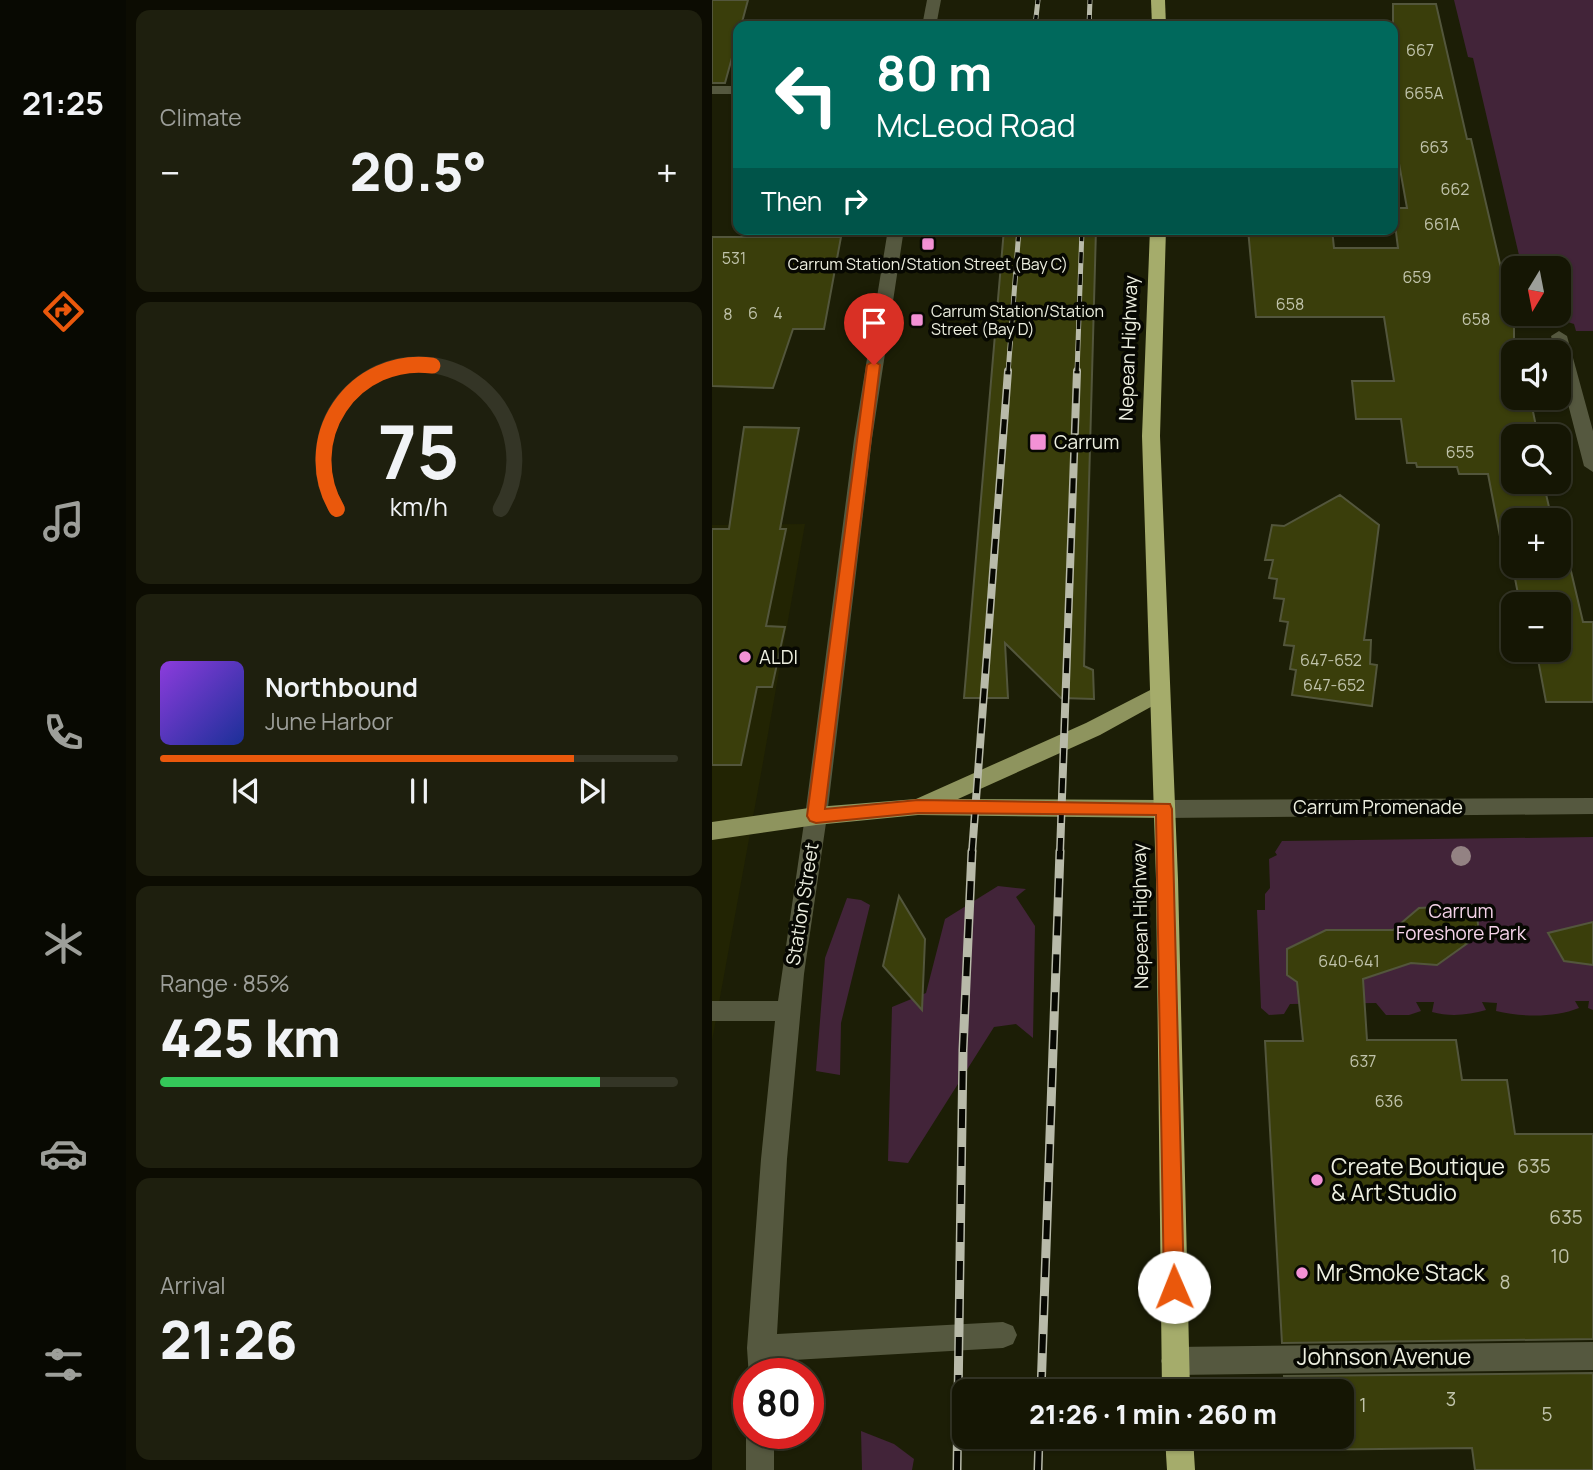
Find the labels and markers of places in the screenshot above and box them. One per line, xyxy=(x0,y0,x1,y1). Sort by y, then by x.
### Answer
marker: Carrum Station/Station Street (Bay C) xyxy=(920,236,936,252)
place label: Carrum Station/Station Street (Bay C) xyxy=(788,253,1068,275)
pin xyxy=(844,293,904,365)
place label: Carrum Station/Station Street (Bay D) xyxy=(931,300,1104,340)
marker: Carrum Station/Station Street (Bay D) xyxy=(909,312,925,328)
place label: Carrum xyxy=(1054,429,1119,455)
marker: Carrum xyxy=(1028,432,1048,452)
place label: ALDI xyxy=(759,644,798,670)
marker: ALDI xyxy=(737,649,753,665)
place label: Create Boutique & Art Studio xyxy=(1331,1150,1505,1208)
marker: Create Boutique & Art Studio xyxy=(1309,1172,1325,1188)
place label: Mr Smoke Stack xyxy=(1316,1256,1486,1288)
marker: Mr Smoke Stack xyxy=(1294,1265,1310,1281)

